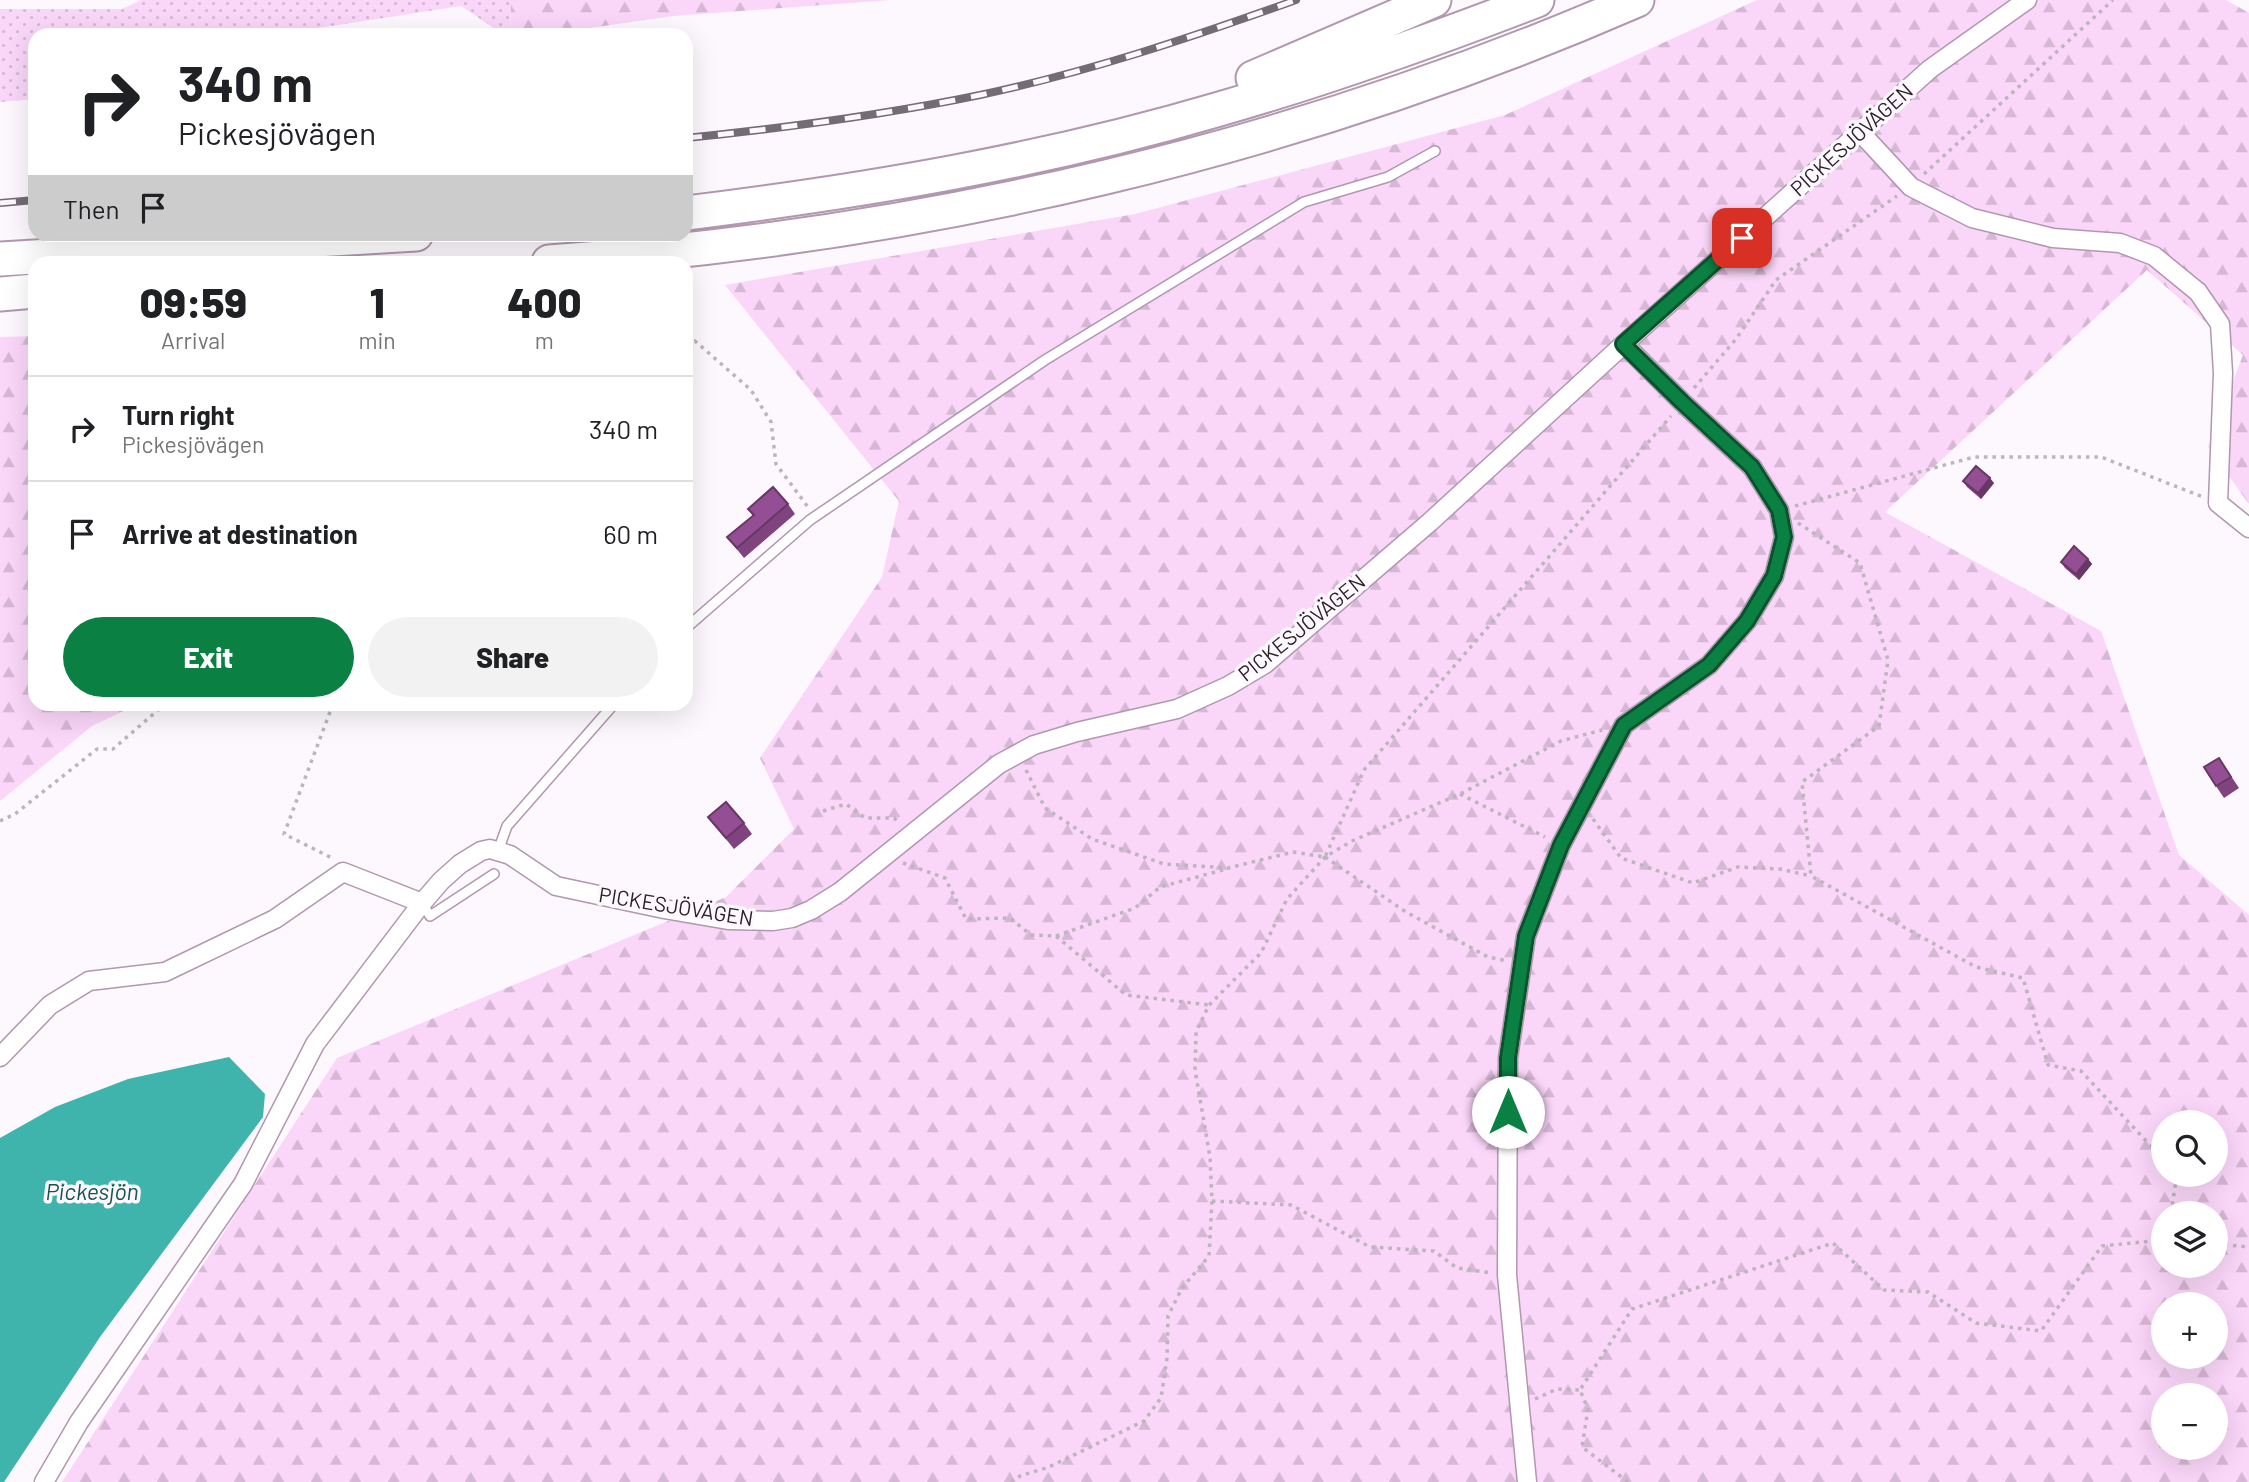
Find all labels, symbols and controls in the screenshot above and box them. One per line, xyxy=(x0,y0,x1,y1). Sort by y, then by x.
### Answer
text: 340 m xyxy=(178,53,313,112)
icon: right xyxy=(63,56,154,147)
street label: PICKESJÖVÄGEN xyxy=(1785,77,1917,200)
text: Pickesjövägen xyxy=(178,113,376,151)
icon: arrive xyxy=(134,189,172,227)
text: Then xyxy=(63,193,120,224)
pin xyxy=(1712,208,1772,268)
icon: arrive xyxy=(1723,219,1761,257)
text: 09:59 xyxy=(140,276,247,326)
text: 1 xyxy=(370,276,385,326)
text: 400 xyxy=(507,276,581,326)
text: Arrival xyxy=(161,326,225,354)
text: min xyxy=(358,326,396,354)
text: m xyxy=(535,326,554,354)
text: Turn right xyxy=(122,399,235,430)
icon: right xyxy=(63,410,101,448)
text: 340 m xyxy=(589,413,658,444)
text: Pickesjövägen xyxy=(122,430,265,458)
icon: arrive xyxy=(63,515,101,553)
text: Arrive at destination xyxy=(122,518,358,549)
text: 60 m xyxy=(603,518,658,549)
street label: PICKESJÖVÄGEN xyxy=(1233,568,1370,686)
button: Exit xyxy=(63,617,354,697)
button: Share xyxy=(368,617,658,697)
street label: PICKESJÖVÄGEN xyxy=(597,881,755,930)
position arrow xyxy=(1471,1075,1545,1149)
map controls xyxy=(2151,1110,2228,1460)
button: search xyxy=(2151,1110,2228,1187)
water label: Pickesjön xyxy=(45,1177,139,1205)
button: layers xyxy=(2151,1201,2228,1278)
button: + xyxy=(2151,1292,2228,1369)
button: − xyxy=(2151,1383,2228,1460)

